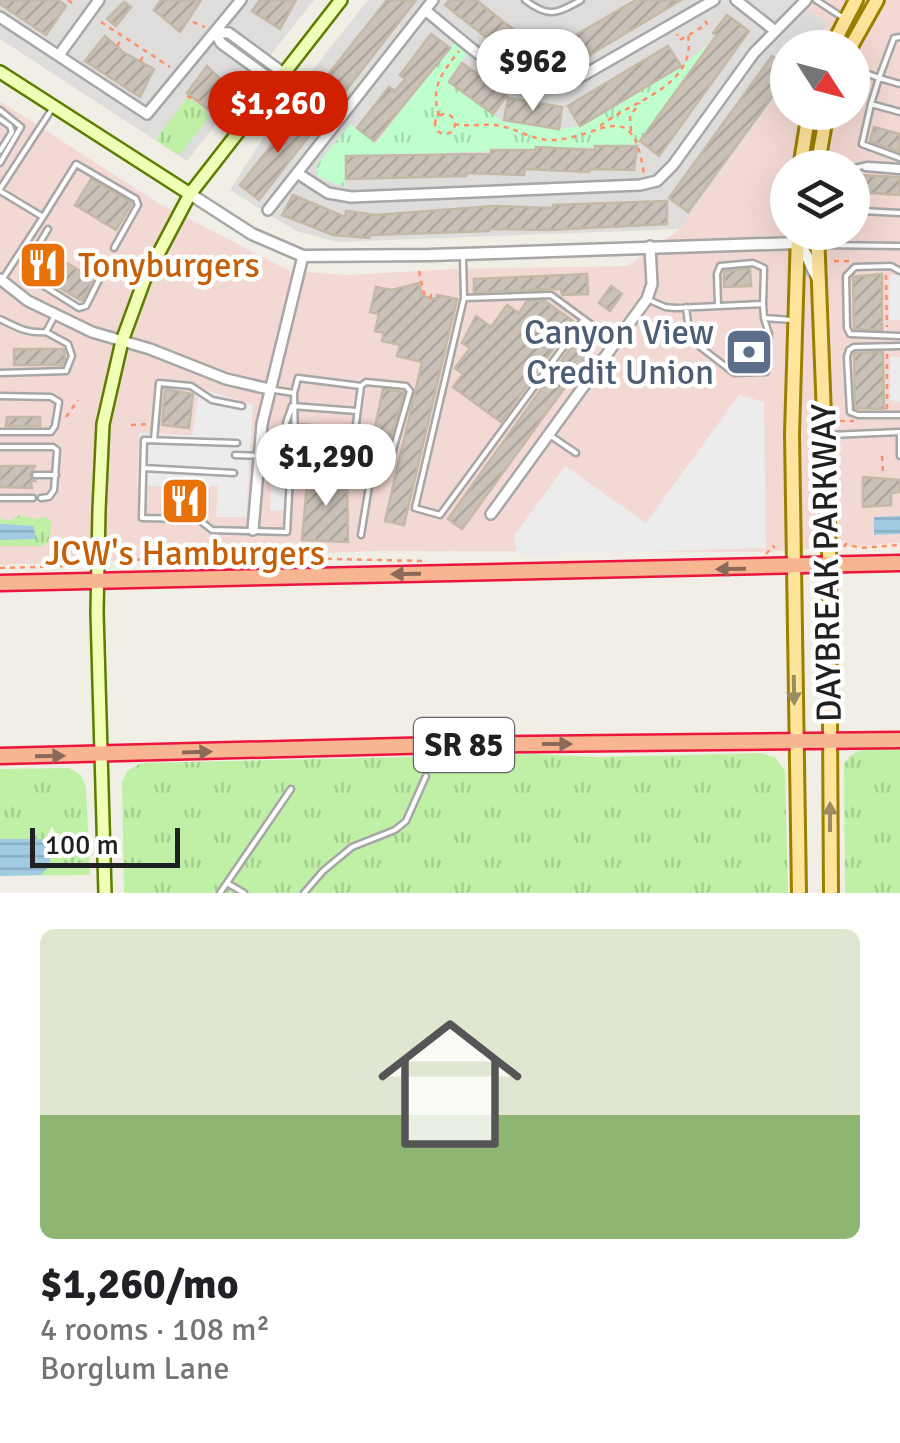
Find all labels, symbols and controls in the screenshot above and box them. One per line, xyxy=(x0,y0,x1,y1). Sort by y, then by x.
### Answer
pin: $962 xyxy=(474,29,592,114)
north arrow xyxy=(770,30,870,130)
map controls xyxy=(770,30,870,250)
text: $962 xyxy=(498,42,568,81)
pin: $1,260 xyxy=(197,71,359,156)
text: $1,260 xyxy=(230,84,326,123)
button: layers xyxy=(770,150,870,250)
restaurant icon: Tonyburgers xyxy=(17,239,69,291)
place label: Tonyburgers xyxy=(78,244,260,287)
place label: Canyon View Credit Union xyxy=(524,311,714,394)
bank icon: Canyon View Credit Union xyxy=(723,326,775,378)
street label: DAYBREAK PARKWAY xyxy=(802,403,851,723)
pin: $1,290 xyxy=(245,424,407,509)
text: $1,290 xyxy=(278,437,374,476)
restaurant icon: JCW's Hamburgers xyxy=(159,475,211,527)
place label: JCW's Hamburgers xyxy=(45,532,325,575)
one-way arrow xyxy=(715,561,747,577)
one-way arrow xyxy=(390,566,422,582)
one-way arrow xyxy=(787,674,803,706)
road number: SR 85 xyxy=(414,718,514,772)
one-way arrow xyxy=(541,736,573,752)
one-way arrow xyxy=(182,744,214,760)
one-way arrow xyxy=(34,748,66,764)
one-way arrow xyxy=(822,801,838,833)
scale bar xyxy=(30,823,180,868)
text: 100 m xyxy=(45,828,119,862)
icon: home xyxy=(360,994,540,1174)
text: $1,260/mo xyxy=(40,1259,239,1310)
text: 4 rooms · 108 m² xyxy=(40,1310,270,1349)
text: Borglum Lane xyxy=(40,1349,230,1388)

